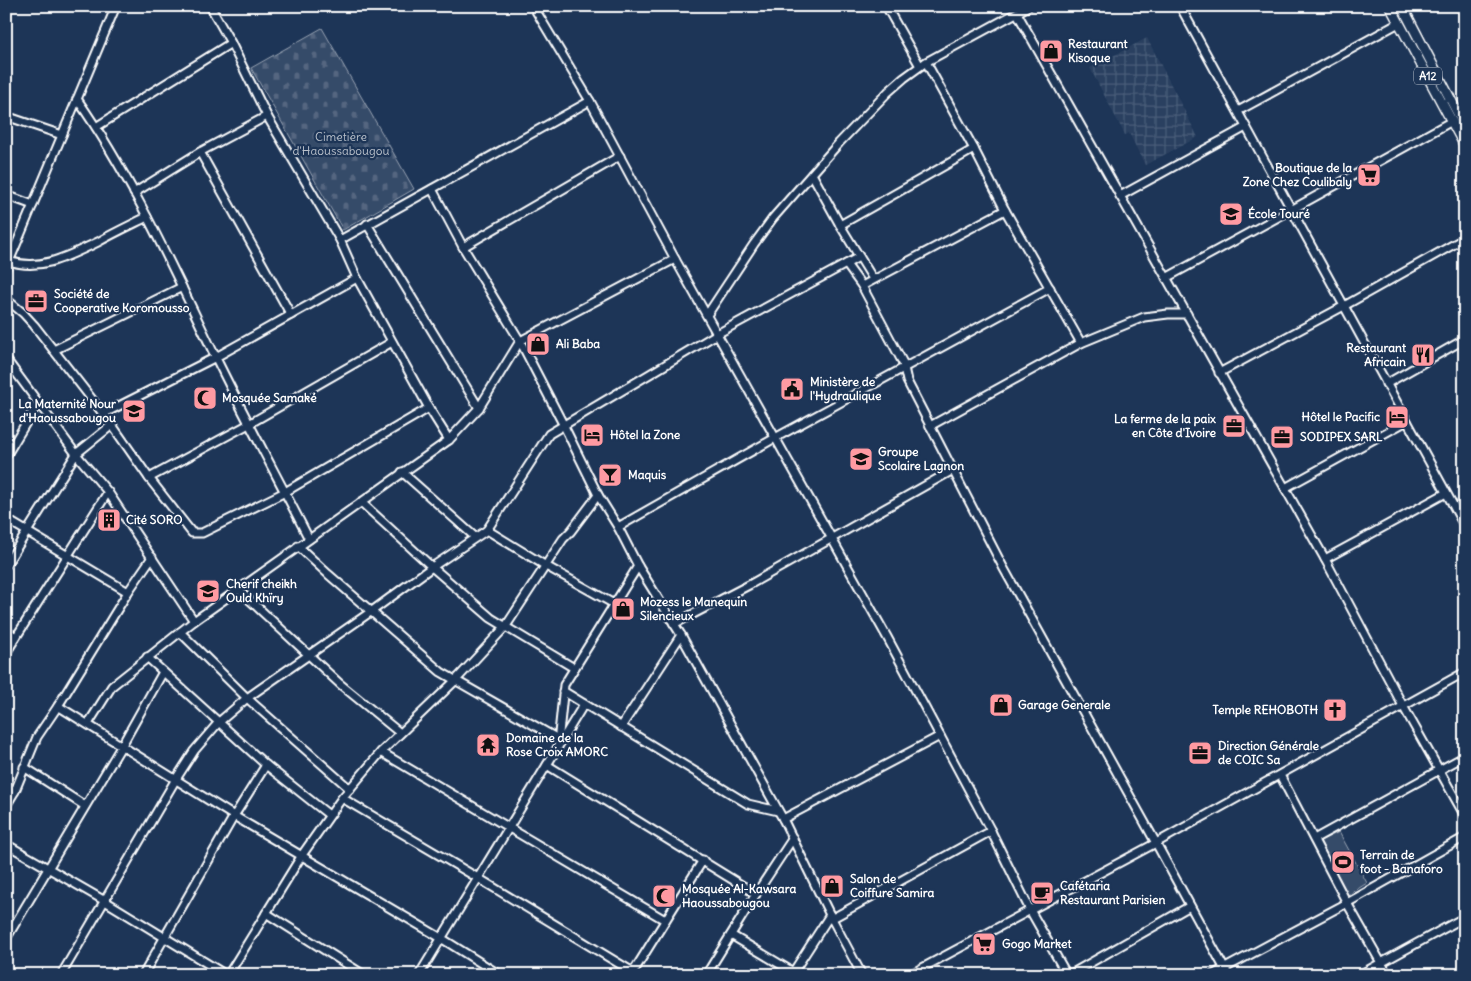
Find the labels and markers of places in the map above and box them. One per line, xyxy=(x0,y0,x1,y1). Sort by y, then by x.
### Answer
place label: Restaurant Kisoque xyxy=(1068,36,1129,66)
shop icon: Restaurant Kisoque xyxy=(1038,38,1064,64)
place label: Boutique de la Zone Chez Coulibaly xyxy=(1243,160,1352,190)
supermarket icon: Boutique de la Zone Chez Coulibaly xyxy=(1356,162,1382,188)
school or university icon: École Touré xyxy=(1218,201,1244,227)
place label: École Touré xyxy=(1248,206,1310,221)
place label: Société de Cooperative Koromousso xyxy=(54,286,190,316)
office icon: Société de Cooperative Koromousso xyxy=(23,288,49,314)
shop icon: Ali Baba xyxy=(525,331,551,357)
place label: Ali Baba xyxy=(556,336,600,351)
place label: Restaurant Africain xyxy=(1346,340,1407,369)
restaurant icon: Restaurant Africain xyxy=(1410,342,1436,368)
place label: Ministère de l'Hydraulique xyxy=(810,374,882,404)
public building icon: Ministère de l'Hydraulique xyxy=(779,376,805,402)
mosque icon: Mosquée Samaké xyxy=(192,385,218,411)
place label: Mosquée Samaké xyxy=(222,390,317,406)
place label: La Maternité Nour d'Haoussabougou xyxy=(18,396,116,426)
school or university icon: La Maternité Nour d'Haoussabougou xyxy=(121,398,147,424)
hotel icon: Hôtel le Pacific xyxy=(1384,404,1410,430)
place label: Hôtel le Pacific xyxy=(1302,409,1380,424)
place label: La ferme de la paix en Côte d'Ivoire xyxy=(1114,411,1217,440)
office icon: La ferme de la paix en Côte d'Ivoire xyxy=(1221,413,1247,439)
hotel icon: Hôtel la Zone xyxy=(579,422,605,448)
office icon: SODIPEX SARL xyxy=(1269,424,1295,450)
place label: Hôtel la Zone xyxy=(610,427,681,442)
place label: SODIPEX SARL xyxy=(1300,429,1383,444)
place label: Groupe Scolaire Lagnon xyxy=(878,444,964,474)
school or university icon: Groupe Scolaire Lagnon xyxy=(848,446,874,472)
bar icon: Maquis xyxy=(597,462,623,488)
place label: Maquis xyxy=(628,467,667,483)
building icon: Cité SORO xyxy=(96,507,122,533)
place label: Cité SORO xyxy=(126,512,183,527)
place label: Cherif cheikh Ould Khïry xyxy=(226,576,297,606)
school or university icon: Cherif cheikh Ould Khïry xyxy=(195,578,221,604)
place label: Mozess le Manequin Silencieux xyxy=(640,594,747,623)
shop icon: Mozess le Manequin Silencieux xyxy=(610,596,636,622)
shop icon: Garage Generale xyxy=(988,692,1014,718)
place label: Garage Generale xyxy=(1018,697,1111,713)
church icon: Temple REHOBOTH xyxy=(1322,697,1348,723)
place label: Temple REHOBOTH xyxy=(1213,702,1318,718)
place label: Domaine de la Rose Croix AMORC xyxy=(506,730,608,759)
temple icon: Domaine de la Rose Croix AMORC xyxy=(475,732,501,758)
place label: Direction Générale de COIC Sa xyxy=(1218,738,1319,767)
office icon: Direction Générale de COIC Sa xyxy=(1187,740,1213,766)
place label: Terrain de foot - Banaforo xyxy=(1359,847,1443,876)
sports icon: Terrain de foot - Banaforo xyxy=(1330,849,1356,875)
place label: Salon de Coiffure Samira xyxy=(850,871,934,900)
shop icon: Salon de Coiffure Samira xyxy=(819,873,845,899)
place label: Cafétaria Restaurant Parisien xyxy=(1060,878,1165,907)
cafe icon: Cafétaria Restaurant Parisien xyxy=(1029,880,1055,906)
place label: Mosquée Al-Kawsara Haoussabougou xyxy=(682,881,796,911)
mosque icon: Mosquée Al-Kawsara Haoussabougou xyxy=(651,883,677,909)
supermarket icon: Gogo Market xyxy=(971,931,997,957)
place label: Gogo Market xyxy=(1002,936,1073,952)

